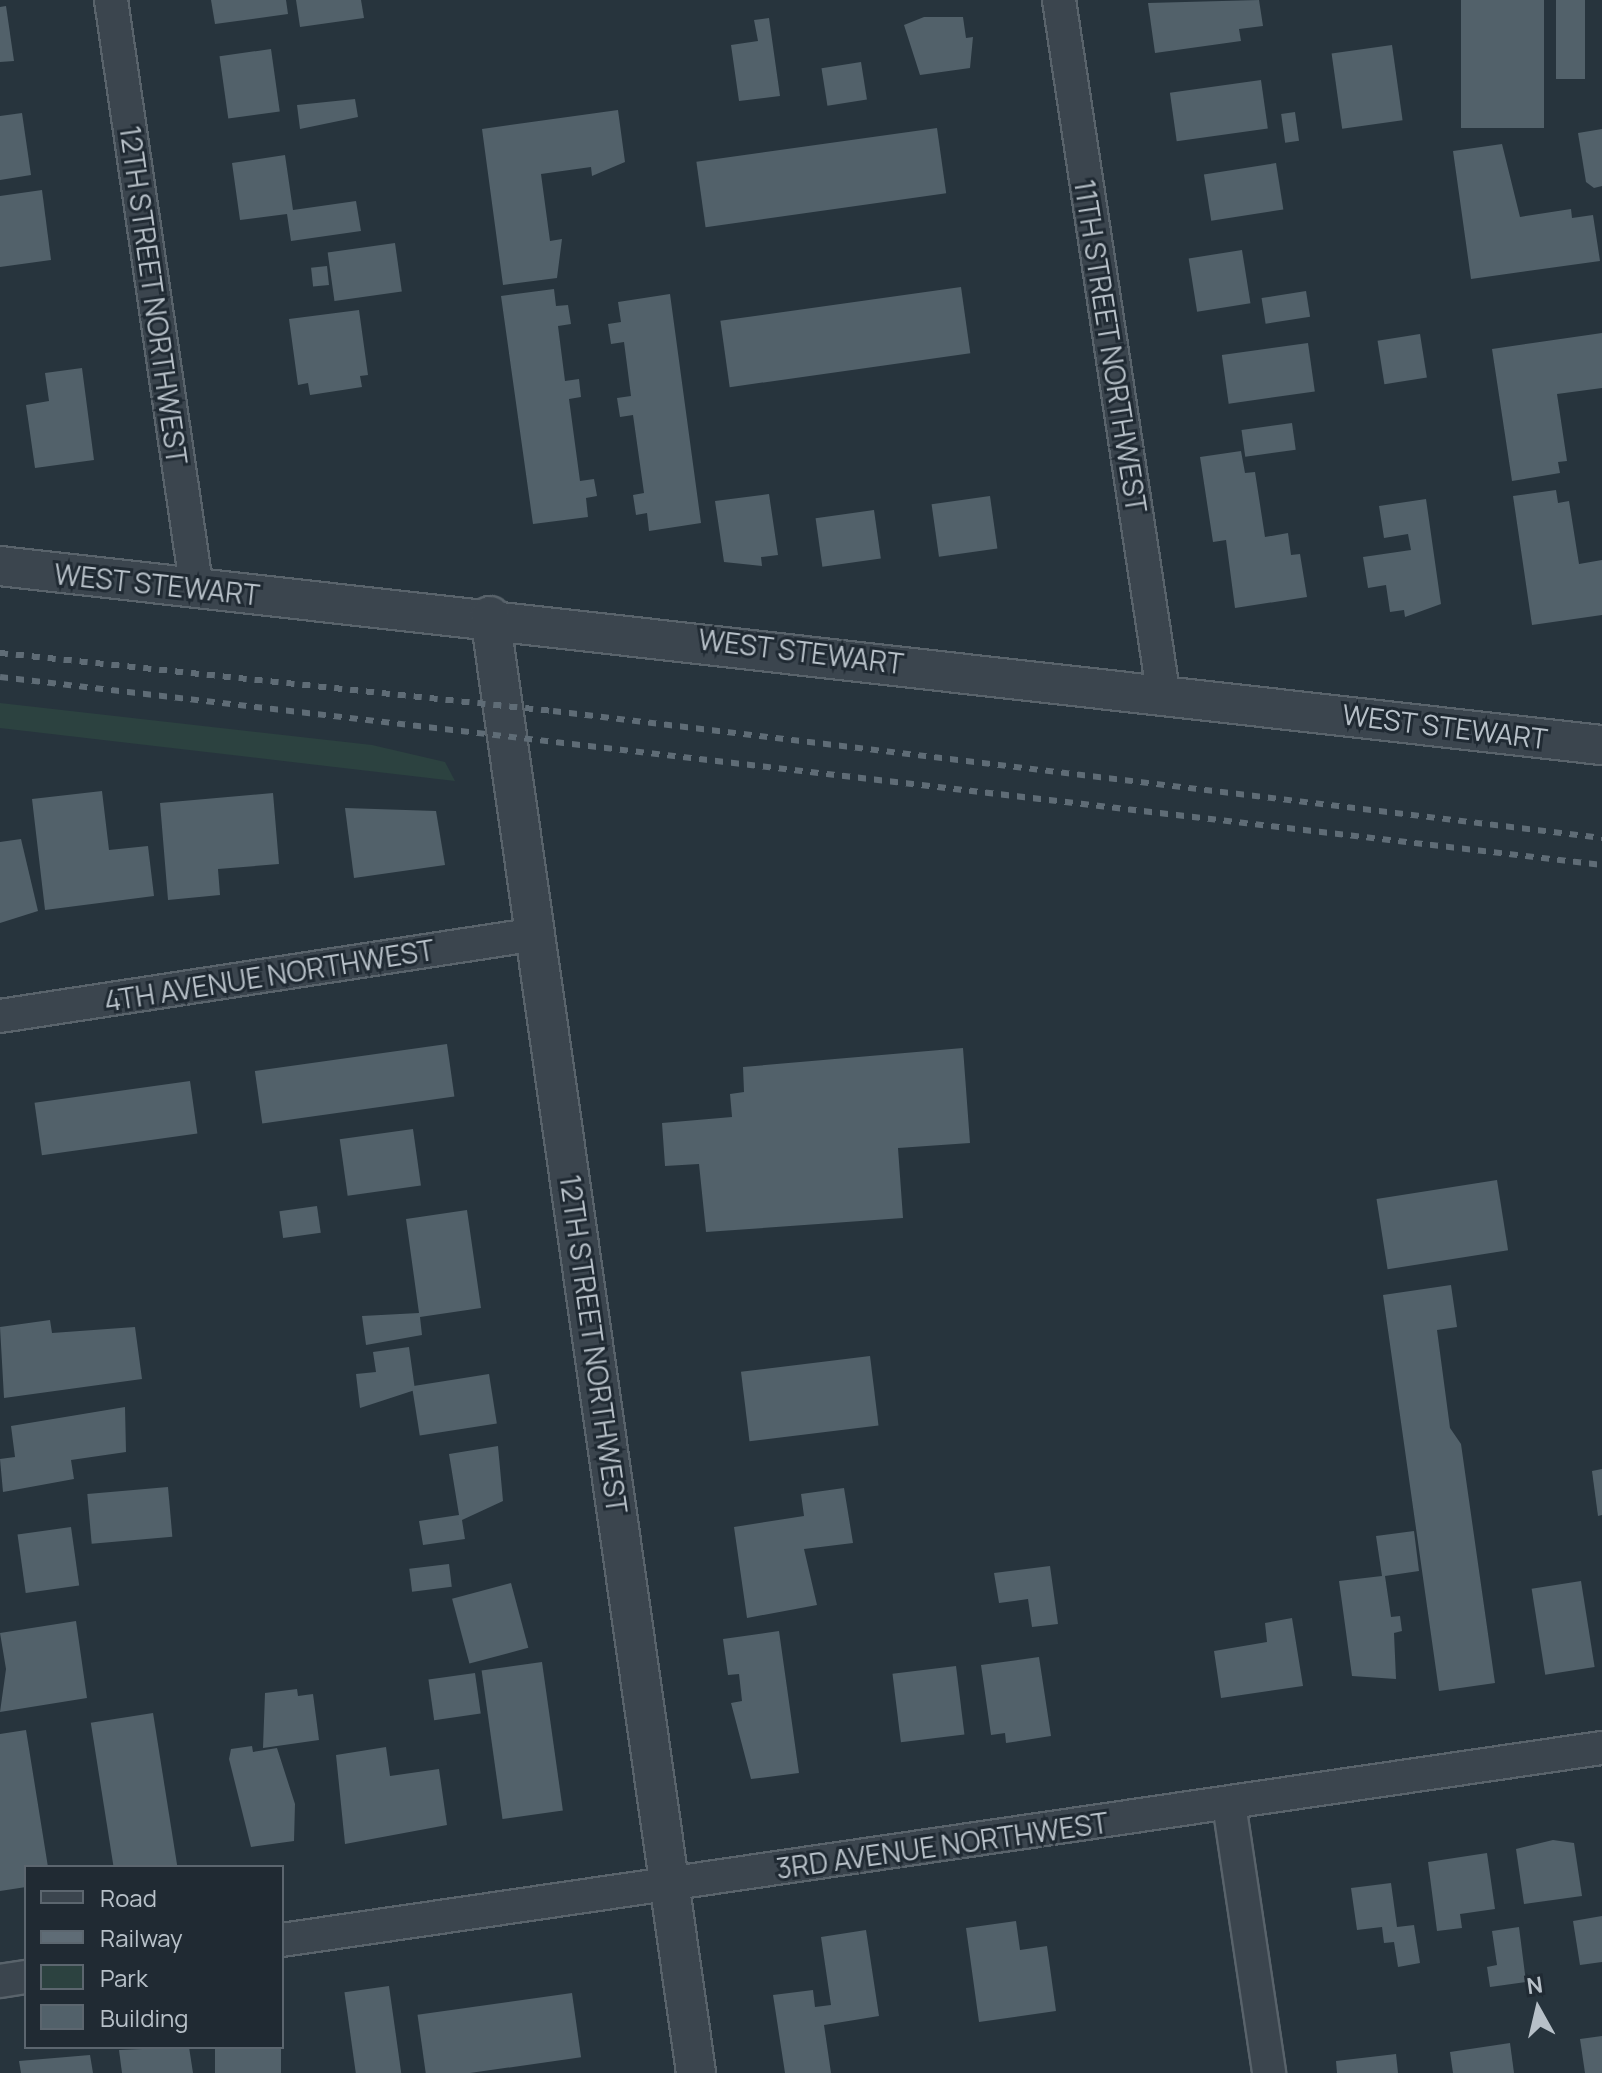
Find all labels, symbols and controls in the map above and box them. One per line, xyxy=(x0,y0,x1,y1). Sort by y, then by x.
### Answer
street label: 12TH STREET NORTHWEST xyxy=(114,123,194,467)
street label: 11TH STREET NORTHWEST xyxy=(1068,177,1154,515)
street label: WEST STEWART xyxy=(52,556,262,612)
street label: WEST STEWART xyxy=(696,622,906,680)
street label: WEST STEWART xyxy=(1340,697,1550,755)
street label: 4TH AVENUE NORTHWEST xyxy=(102,932,436,1018)
street label: 12TH STREET NORTHWEST xyxy=(554,1172,634,1516)
street label: 3RD AVENUE NORTHWEST xyxy=(774,1805,1110,1885)
legend xyxy=(24,1865,284,2049)
text: Road xyxy=(100,1881,157,1914)
text: Railway xyxy=(100,1921,183,1954)
text: Park xyxy=(100,1961,148,1994)
north arrow xyxy=(1498,1969,1578,2049)
text: N xyxy=(1525,1969,1545,2001)
text: Building xyxy=(100,2001,188,2034)

